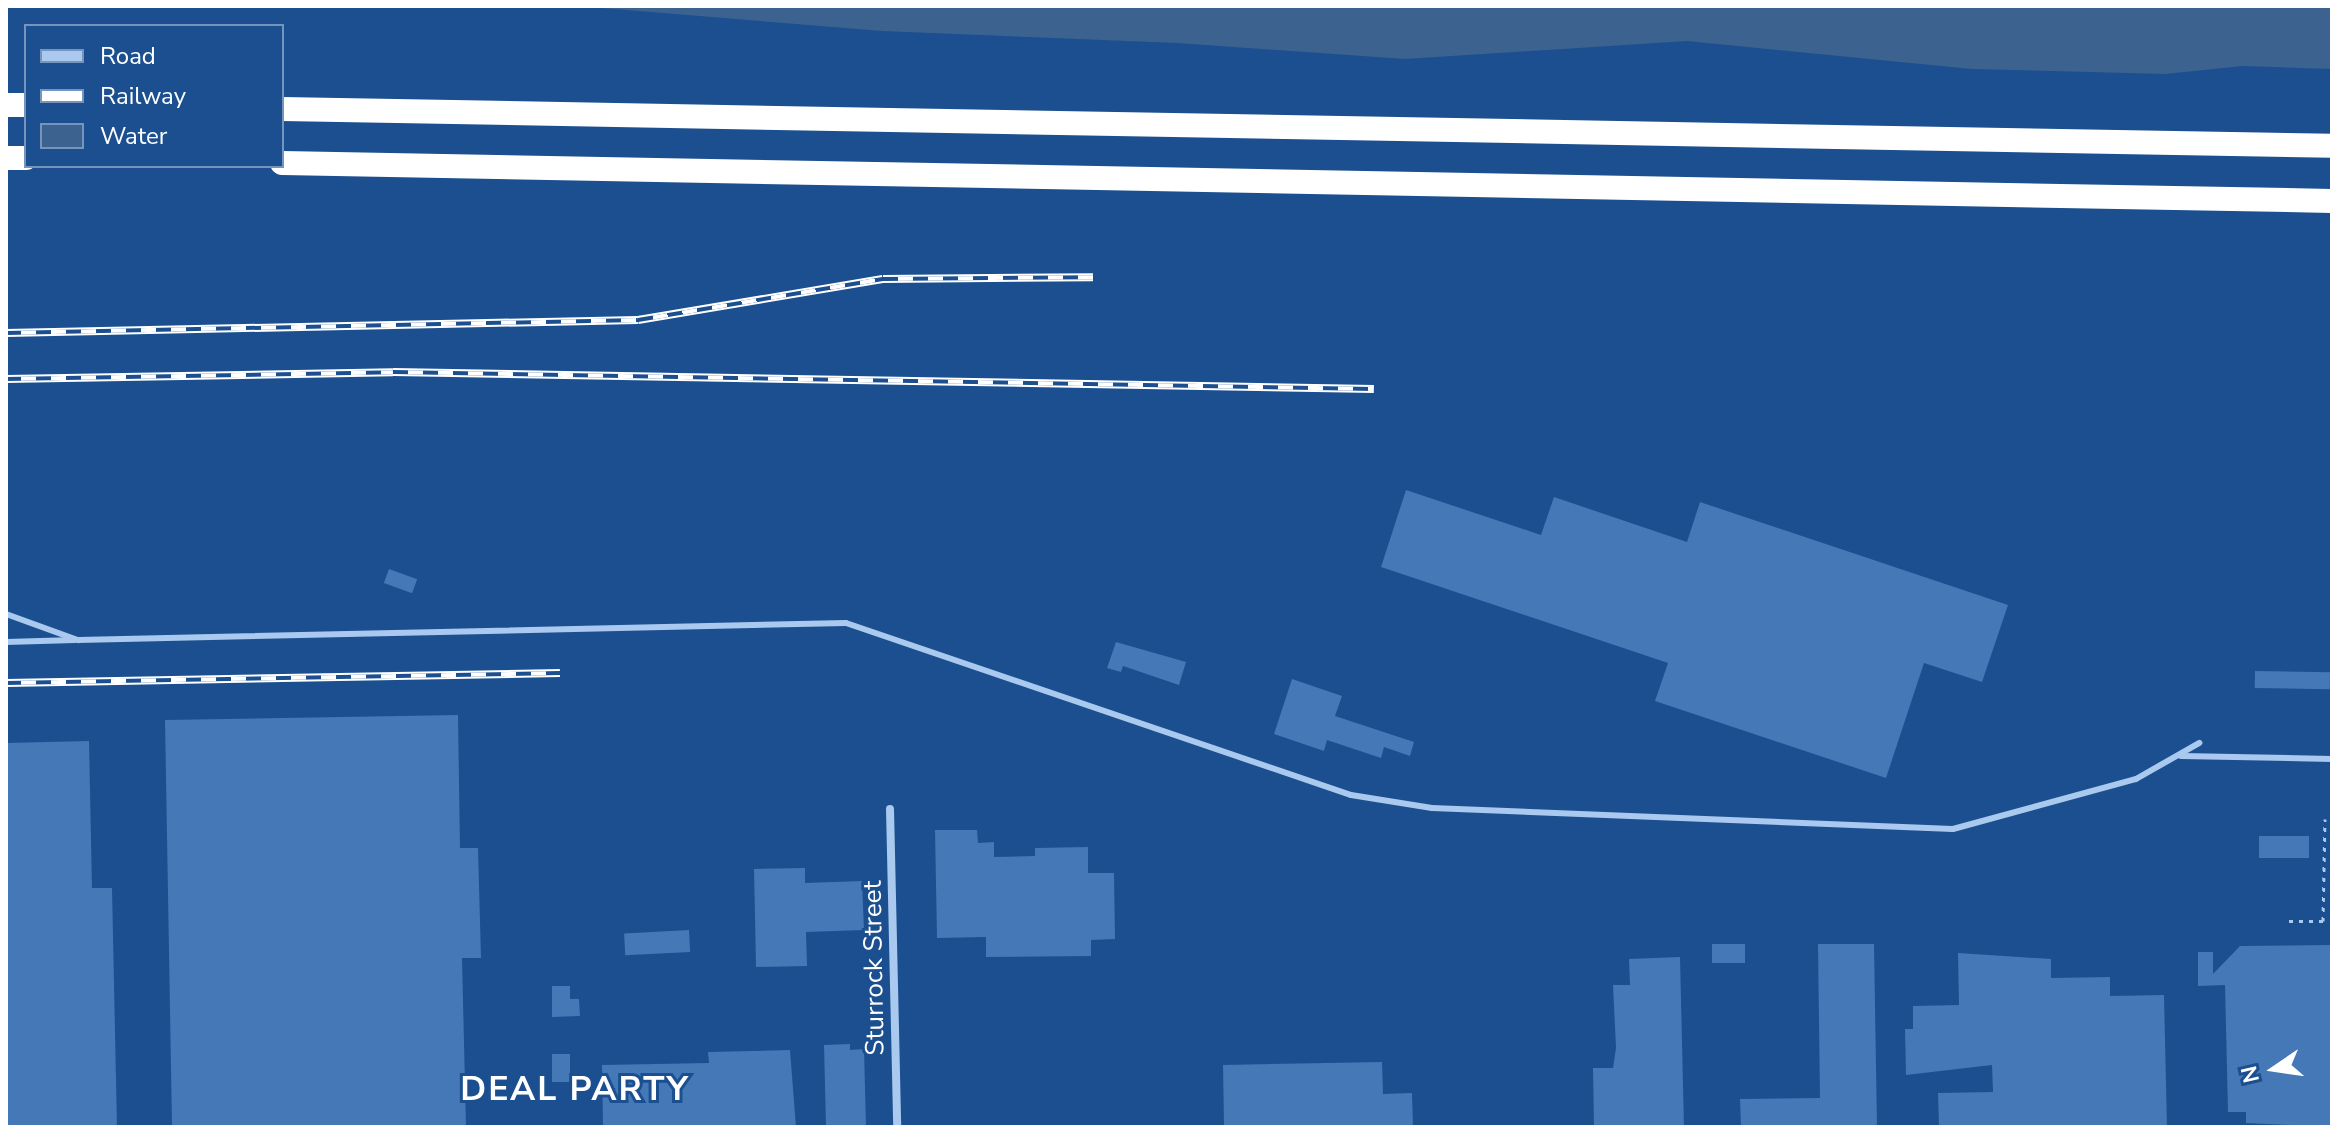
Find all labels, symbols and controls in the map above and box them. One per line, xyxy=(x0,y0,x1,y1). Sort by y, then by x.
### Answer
legend xyxy=(24,24,284,168)
text: Road xyxy=(100,40,156,72)
text: Railway xyxy=(100,80,186,112)
text: Water xyxy=(100,120,167,152)
street label: Sturrock Street xyxy=(857,880,891,1056)
north arrow xyxy=(2234,1029,2314,1109)
text: N xyxy=(2234,1063,2267,1086)
district label: DEAL PARTY xyxy=(460,1070,690,1110)

